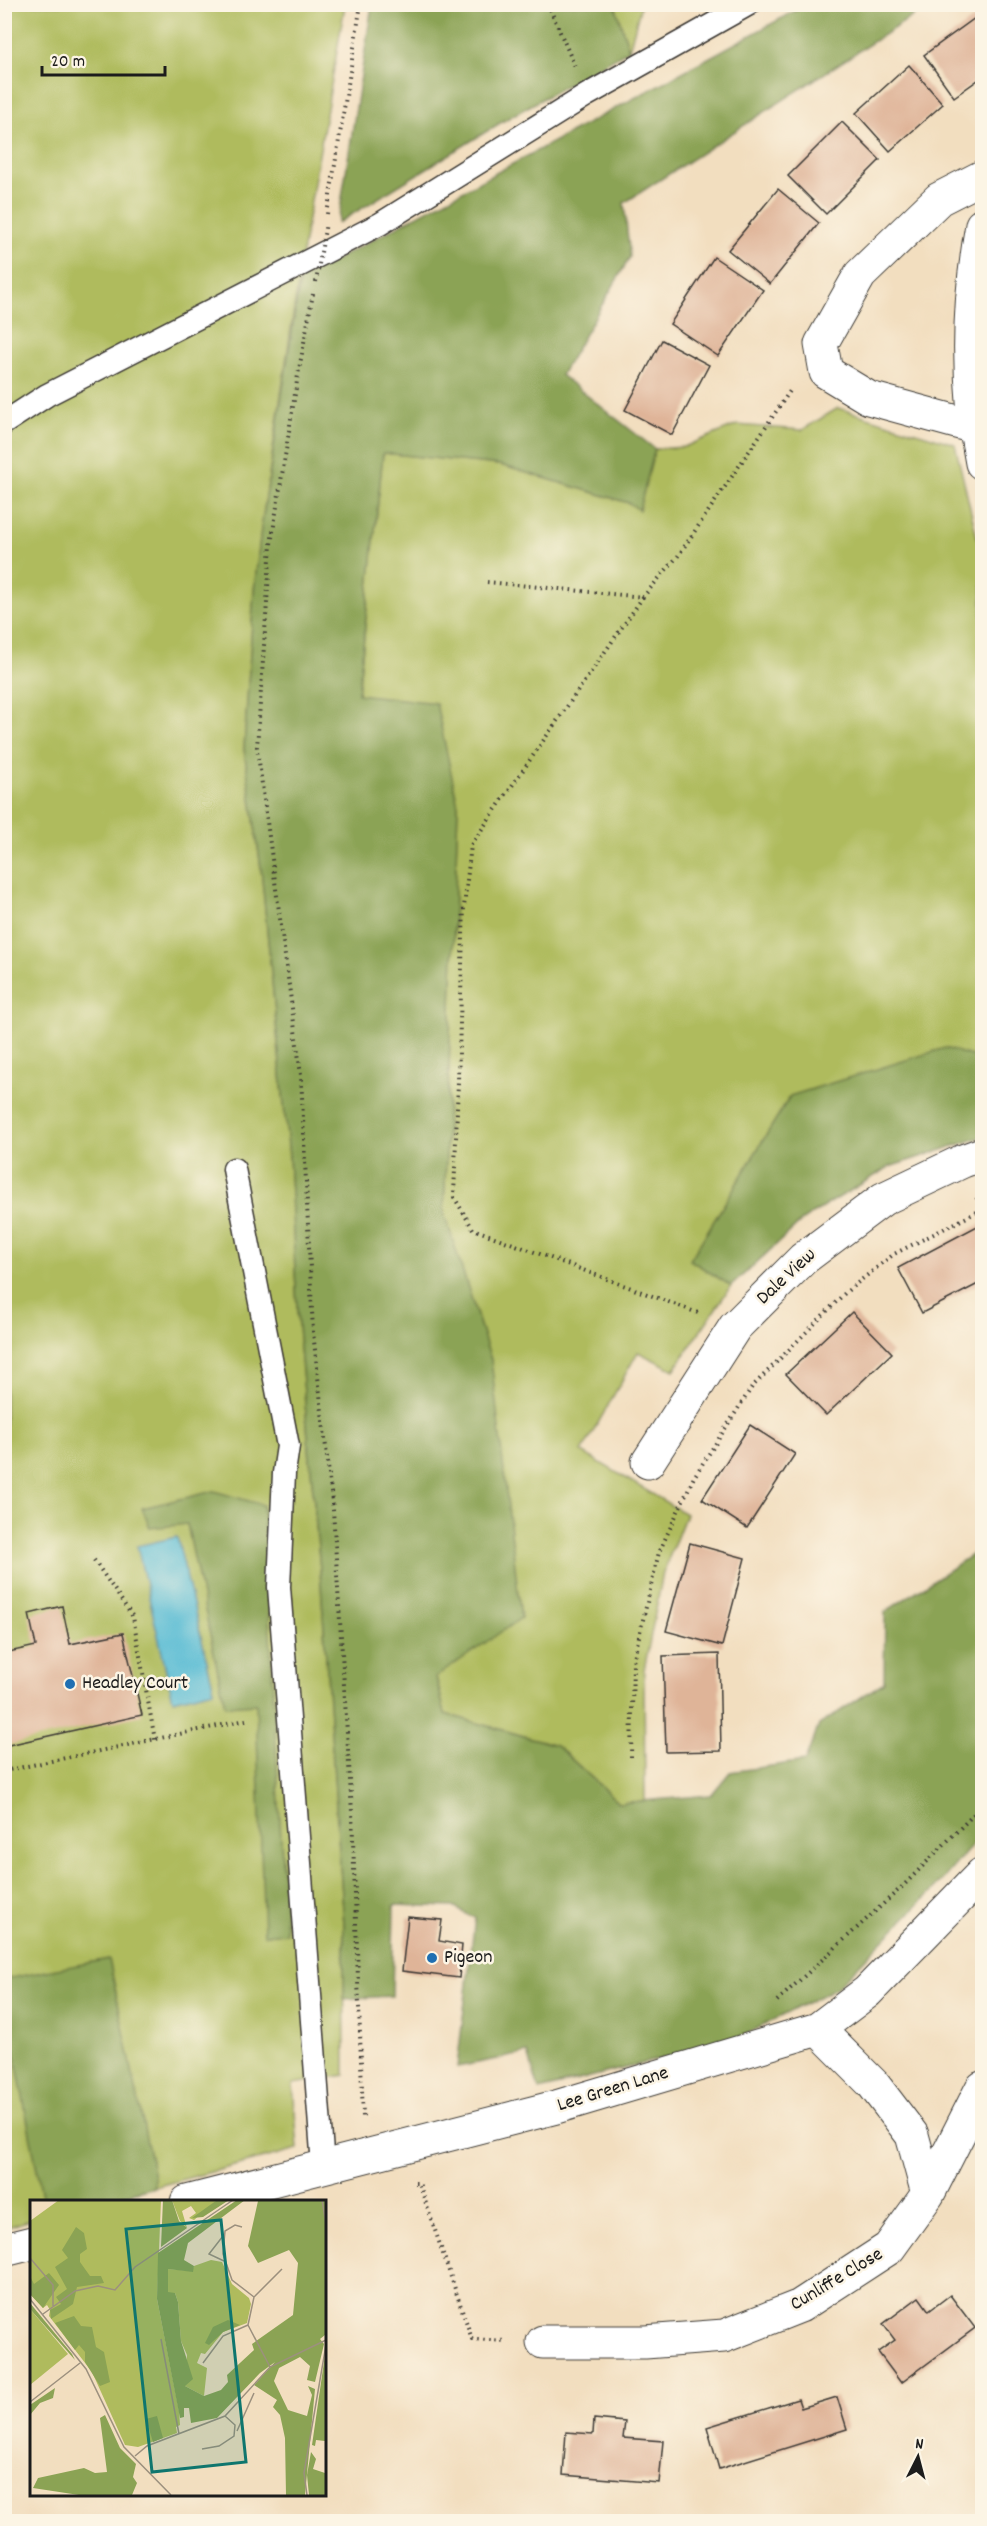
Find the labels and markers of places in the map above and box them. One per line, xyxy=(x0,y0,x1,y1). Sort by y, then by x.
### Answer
place label: Headley Court xyxy=(82,1670,188,1698)
marker: Headley Court xyxy=(63,1677,77,1691)
place label: Pigeon xyxy=(444,1944,492,1972)
marker: Pigeon xyxy=(425,1951,439,1965)

